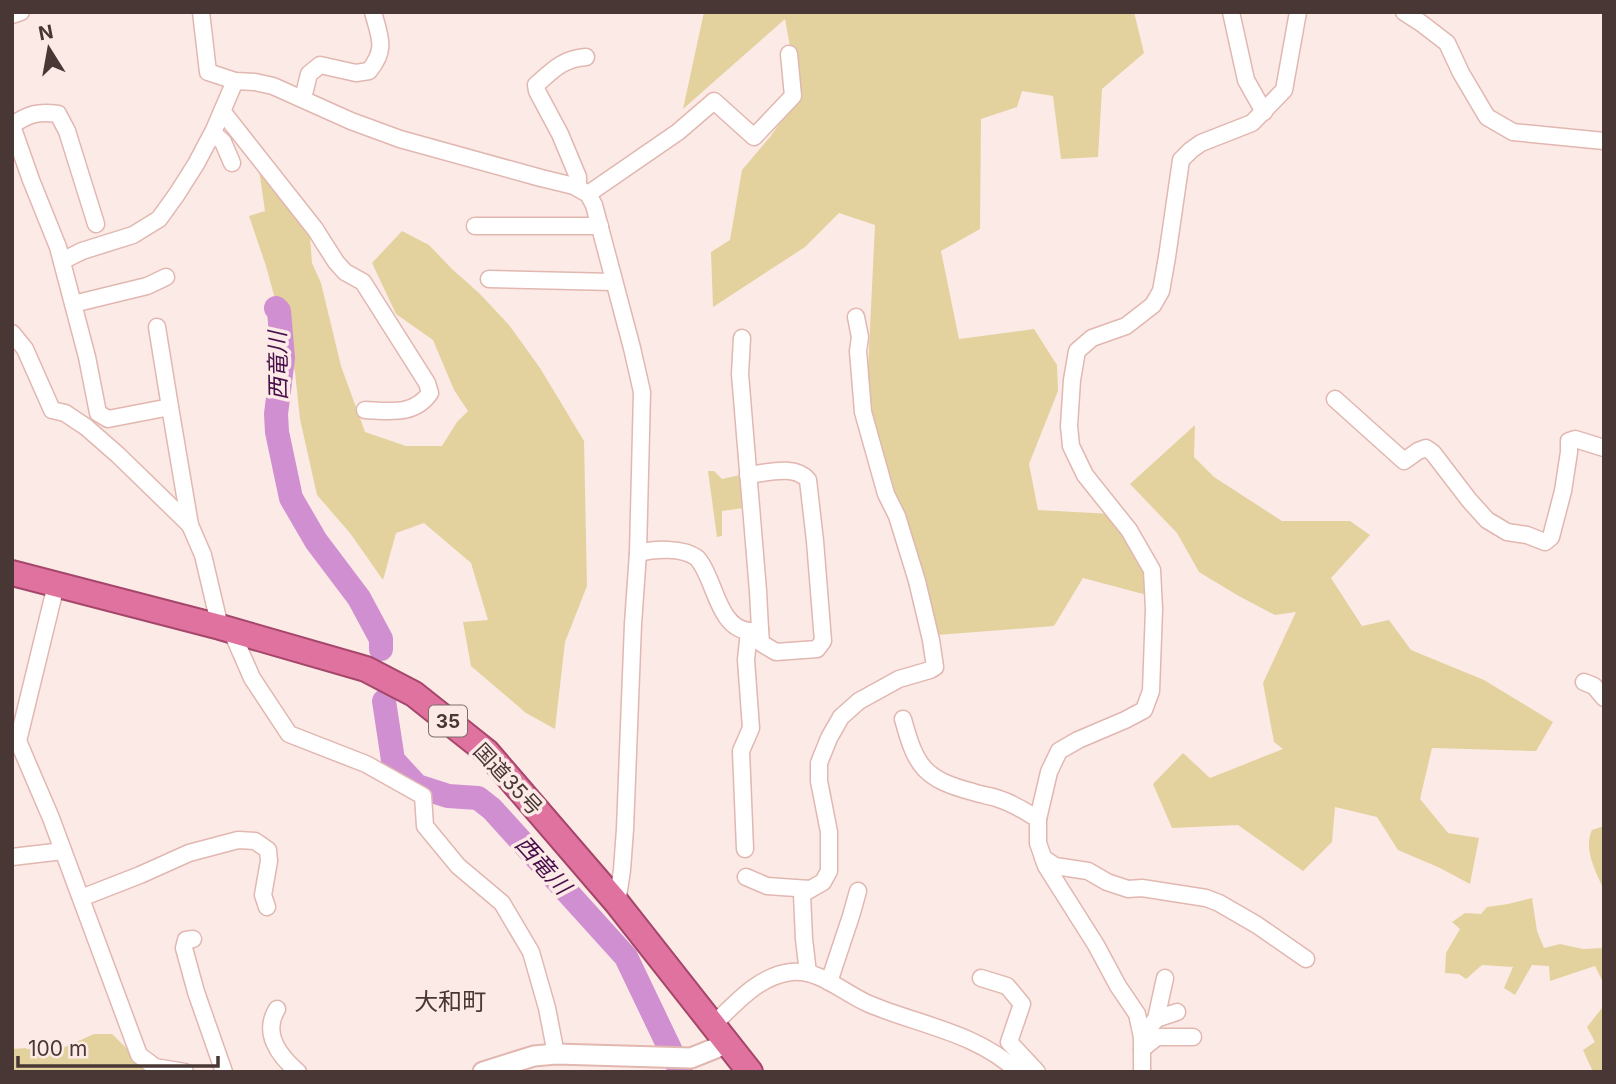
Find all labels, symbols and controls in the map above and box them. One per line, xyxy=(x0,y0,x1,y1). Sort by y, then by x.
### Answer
north arrow xyxy=(14,14,84,84)
text: N xyxy=(37,20,55,45)
water label: 西竜川 xyxy=(263,328,293,401)
road number: 35 xyxy=(429,706,467,736)
street label: 国道35号 xyxy=(469,738,547,820)
water label: 西竜川 xyxy=(510,830,578,902)
district label: 大和町 xyxy=(414,987,486,1016)
scale bar xyxy=(18,1024,217,1068)
text: 100 m xyxy=(28,1036,87,1061)

